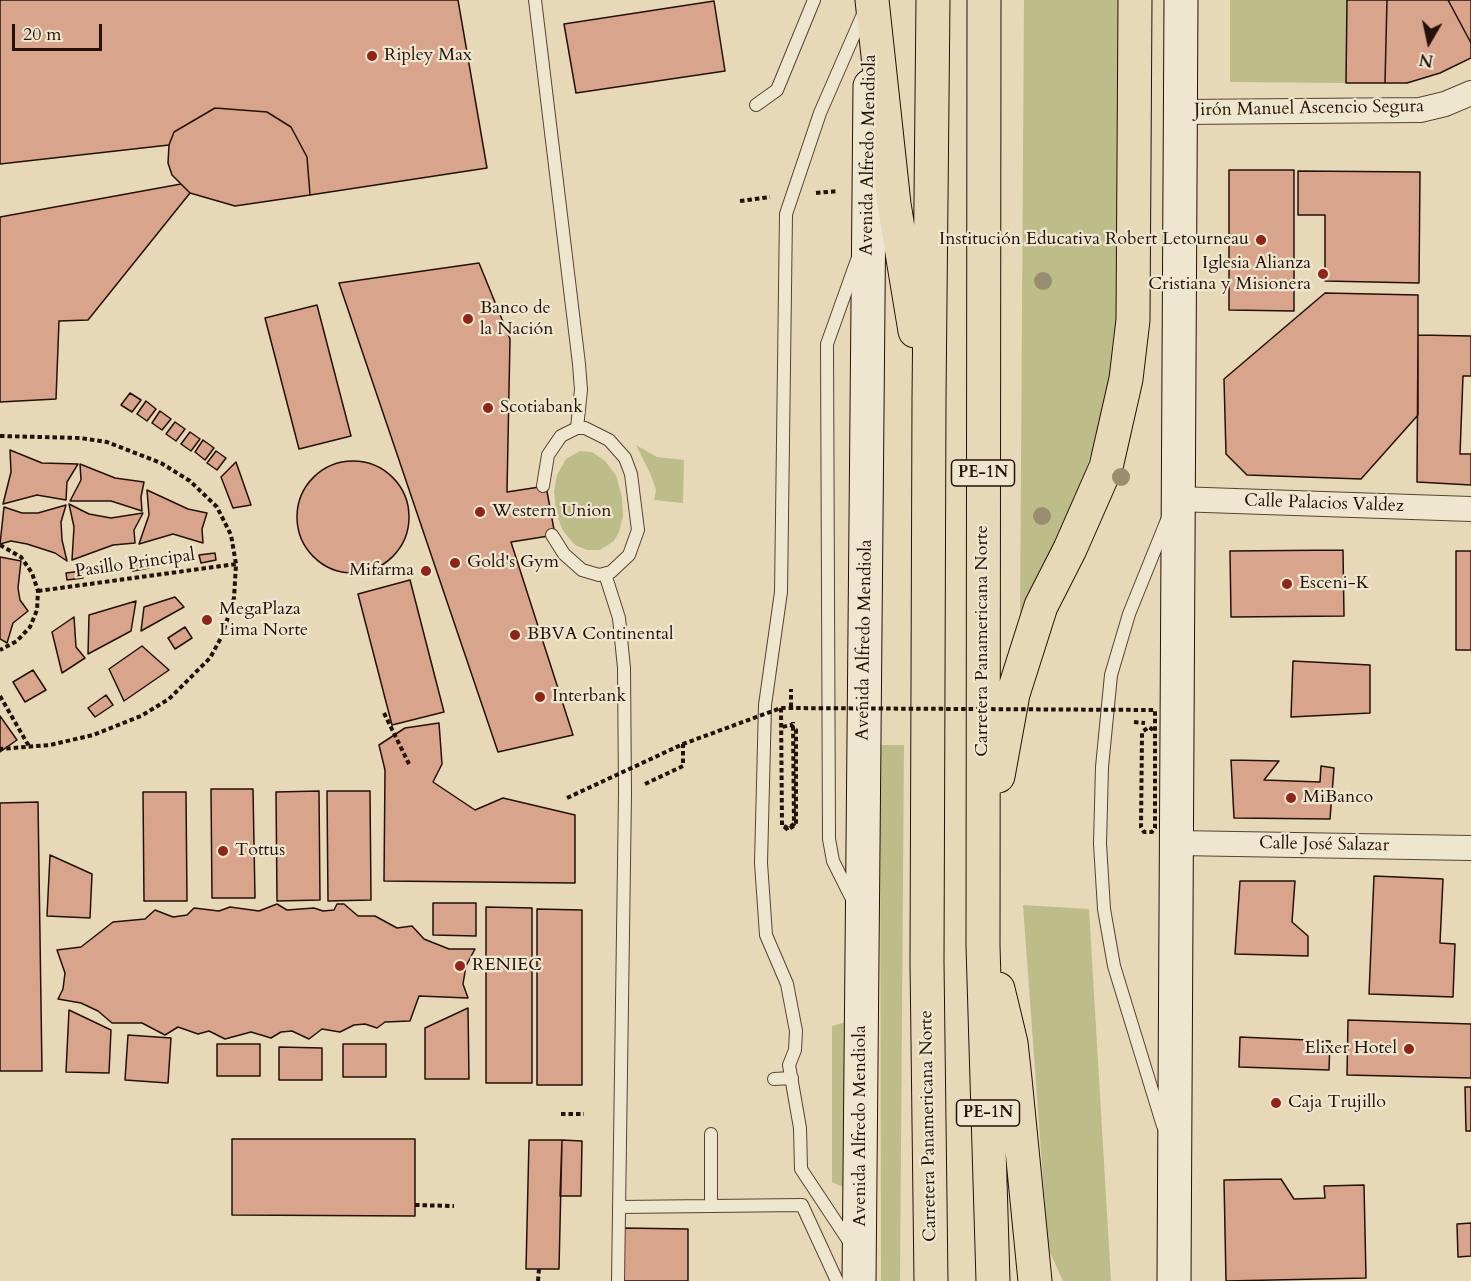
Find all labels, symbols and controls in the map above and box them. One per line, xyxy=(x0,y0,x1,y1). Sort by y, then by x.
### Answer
scale bar xyxy=(15,12,105,50)
north arrow xyxy=(1399,12,1459,72)
text: 20 m xyxy=(23,22,62,47)
place label: Ripley Max xyxy=(384,45,472,67)
text: N xyxy=(1418,48,1435,72)
marker: Ripley Max xyxy=(365,49,379,63)
street label: Avenida Alfredo Mendiola xyxy=(856,54,882,256)
street label: Jirón Manuel Ascencio Segura xyxy=(1194,96,1424,122)
place label: Institución Educativa Robert Letourneau xyxy=(939,229,1249,251)
marker: Institución Educativa Robert Letourneau xyxy=(1254,233,1268,247)
place label: Iglesia Alianza Cristiana y Misionera xyxy=(1148,253,1311,296)
marker: Iglesia Alianza Cristiana y Misionera xyxy=(1316,267,1330,281)
place label: Banco de la Nación xyxy=(480,298,554,340)
marker: Banco de la Nación xyxy=(461,312,475,326)
place label: Scotiabank xyxy=(500,397,583,419)
marker: Scotiabank xyxy=(481,401,495,415)
road number: PE-1N xyxy=(952,460,1014,486)
street label: Calle Palacios Valdez xyxy=(1244,490,1404,518)
place label: Western Union xyxy=(492,501,612,523)
marker: Western Union xyxy=(473,505,487,519)
street label: Carretera Panamericana Norte xyxy=(972,525,994,757)
street label: Avenida Alfredo Mendiola xyxy=(852,539,878,741)
street label: Pasillo Principal xyxy=(74,545,196,583)
place label: Gold's Gym xyxy=(467,552,559,574)
marker: Gold's Gym xyxy=(448,556,462,570)
place label: Mifarma xyxy=(349,560,414,582)
marker: Mifarma xyxy=(419,564,433,578)
place label: Esceni-K xyxy=(1299,573,1369,595)
marker: Esceni-K xyxy=(1280,577,1294,591)
place label: MegaPlaza Lima Norte xyxy=(219,599,308,642)
marker: MegaPlaza Lima Norte xyxy=(200,613,214,627)
place label: BBVA Continental xyxy=(527,624,673,646)
marker: BBVA Continental xyxy=(508,628,522,642)
place label: Interbank xyxy=(552,686,626,708)
marker: Interbank xyxy=(533,690,547,704)
place label: MiBanco xyxy=(1303,787,1373,809)
marker: MiBanco xyxy=(1284,791,1298,805)
street label: Calle José Salazar xyxy=(1259,833,1389,857)
place label: Tottus xyxy=(235,840,285,862)
marker: Tottus xyxy=(216,844,230,858)
place label: RENIEC xyxy=(472,955,542,977)
marker: RENIEC xyxy=(453,959,467,973)
street label: Carretera Panamericana Norte xyxy=(916,1010,942,1242)
street label: Avenida Alfredo Mendiola xyxy=(850,1025,872,1227)
place label: Elixer Hotel xyxy=(1305,1038,1397,1060)
marker: Elixer Hotel xyxy=(1402,1042,1416,1056)
place label: Caja Trujillo xyxy=(1288,1092,1386,1114)
marker: Caja Trujillo xyxy=(1269,1096,1283,1110)
road number: PE-1N xyxy=(956,1100,1020,1126)

